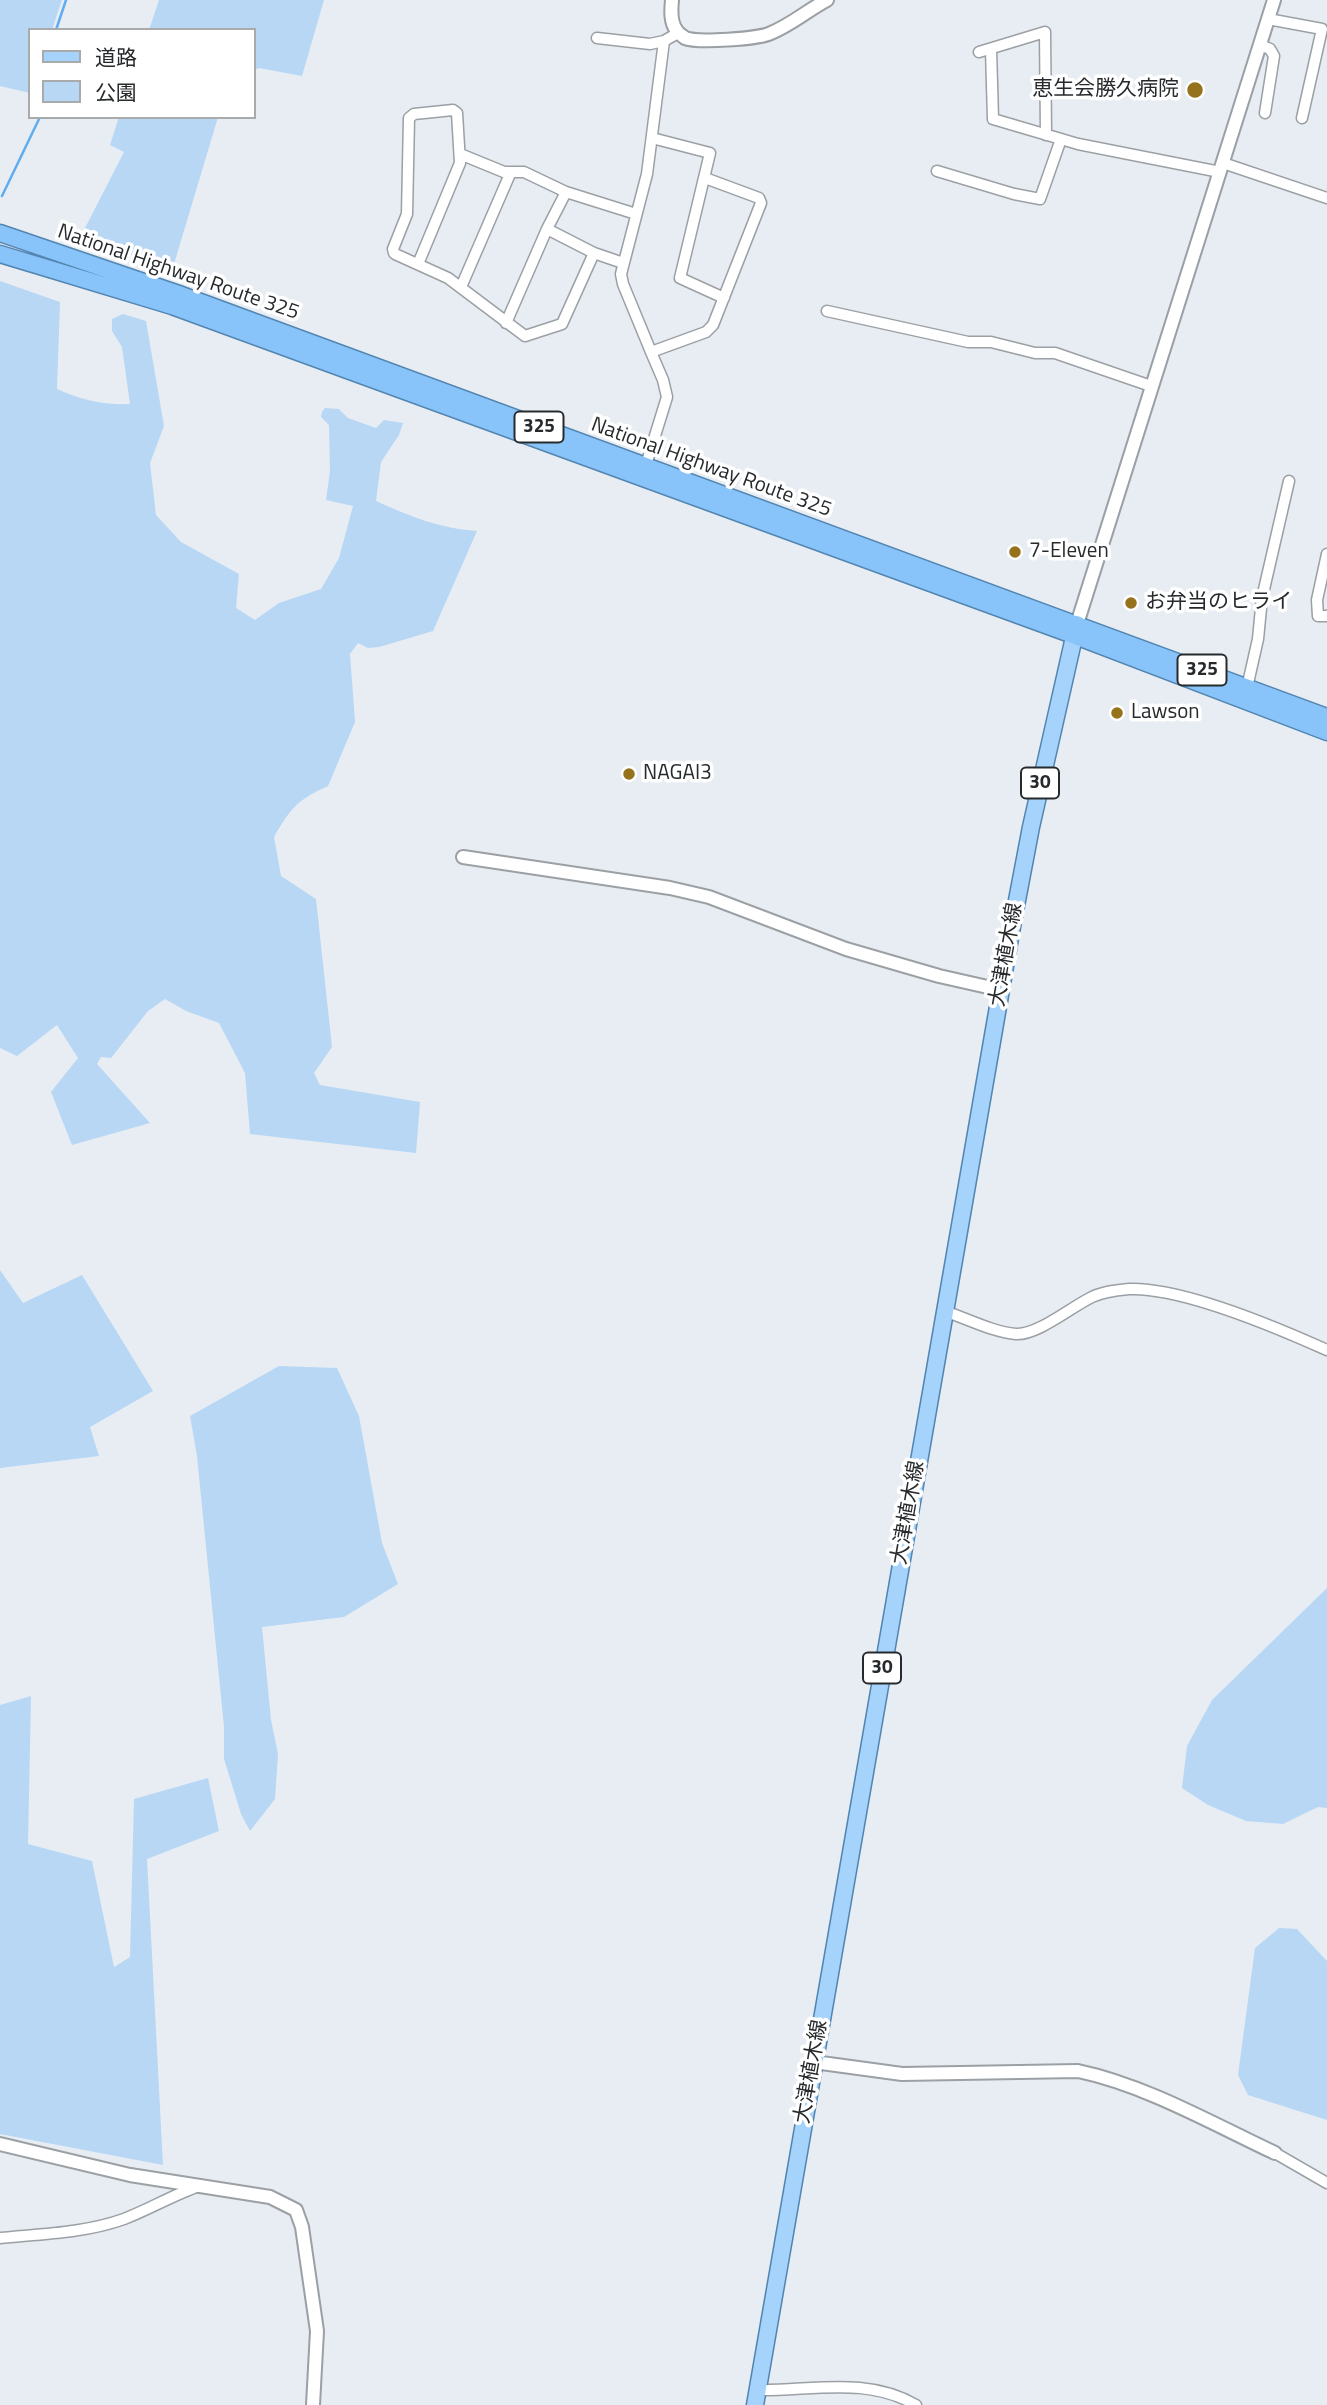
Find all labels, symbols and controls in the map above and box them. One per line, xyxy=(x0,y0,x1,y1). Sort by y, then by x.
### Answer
legend xyxy=(28,28,256,119)
text: 道路 xyxy=(95,41,137,73)
text: 公園 xyxy=(95,76,137,108)
place label: 恵生会勝久病院 xyxy=(1032,77,1179,103)
marker: 恵生会勝久病院 xyxy=(1185,80,1205,100)
street label: National Highway Route 325 xyxy=(54,220,302,326)
road number: 325 xyxy=(514,412,564,442)
street label: National Highway Route 325 xyxy=(587,413,835,523)
place label: 7-Eleven xyxy=(1029,539,1109,565)
marker: 7-Eleven xyxy=(1007,544,1023,560)
place label: お弁当のヒライ xyxy=(1145,590,1292,616)
marker: お弁当のヒライ xyxy=(1123,595,1139,611)
road number: 325 xyxy=(1178,654,1226,685)
place label: Lawson xyxy=(1131,700,1200,726)
marker: Lawson xyxy=(1109,705,1125,721)
place label: NAGAI3 xyxy=(643,761,712,787)
marker: NAGAI3 xyxy=(621,766,637,782)
road number: 30 xyxy=(1021,768,1059,798)
street label: 大津植木線 xyxy=(985,901,1029,1009)
street label: 大津植木線 xyxy=(887,1459,931,1567)
road number: 30 xyxy=(863,1652,901,1684)
street label: 大津植木線 xyxy=(790,2018,834,2126)

